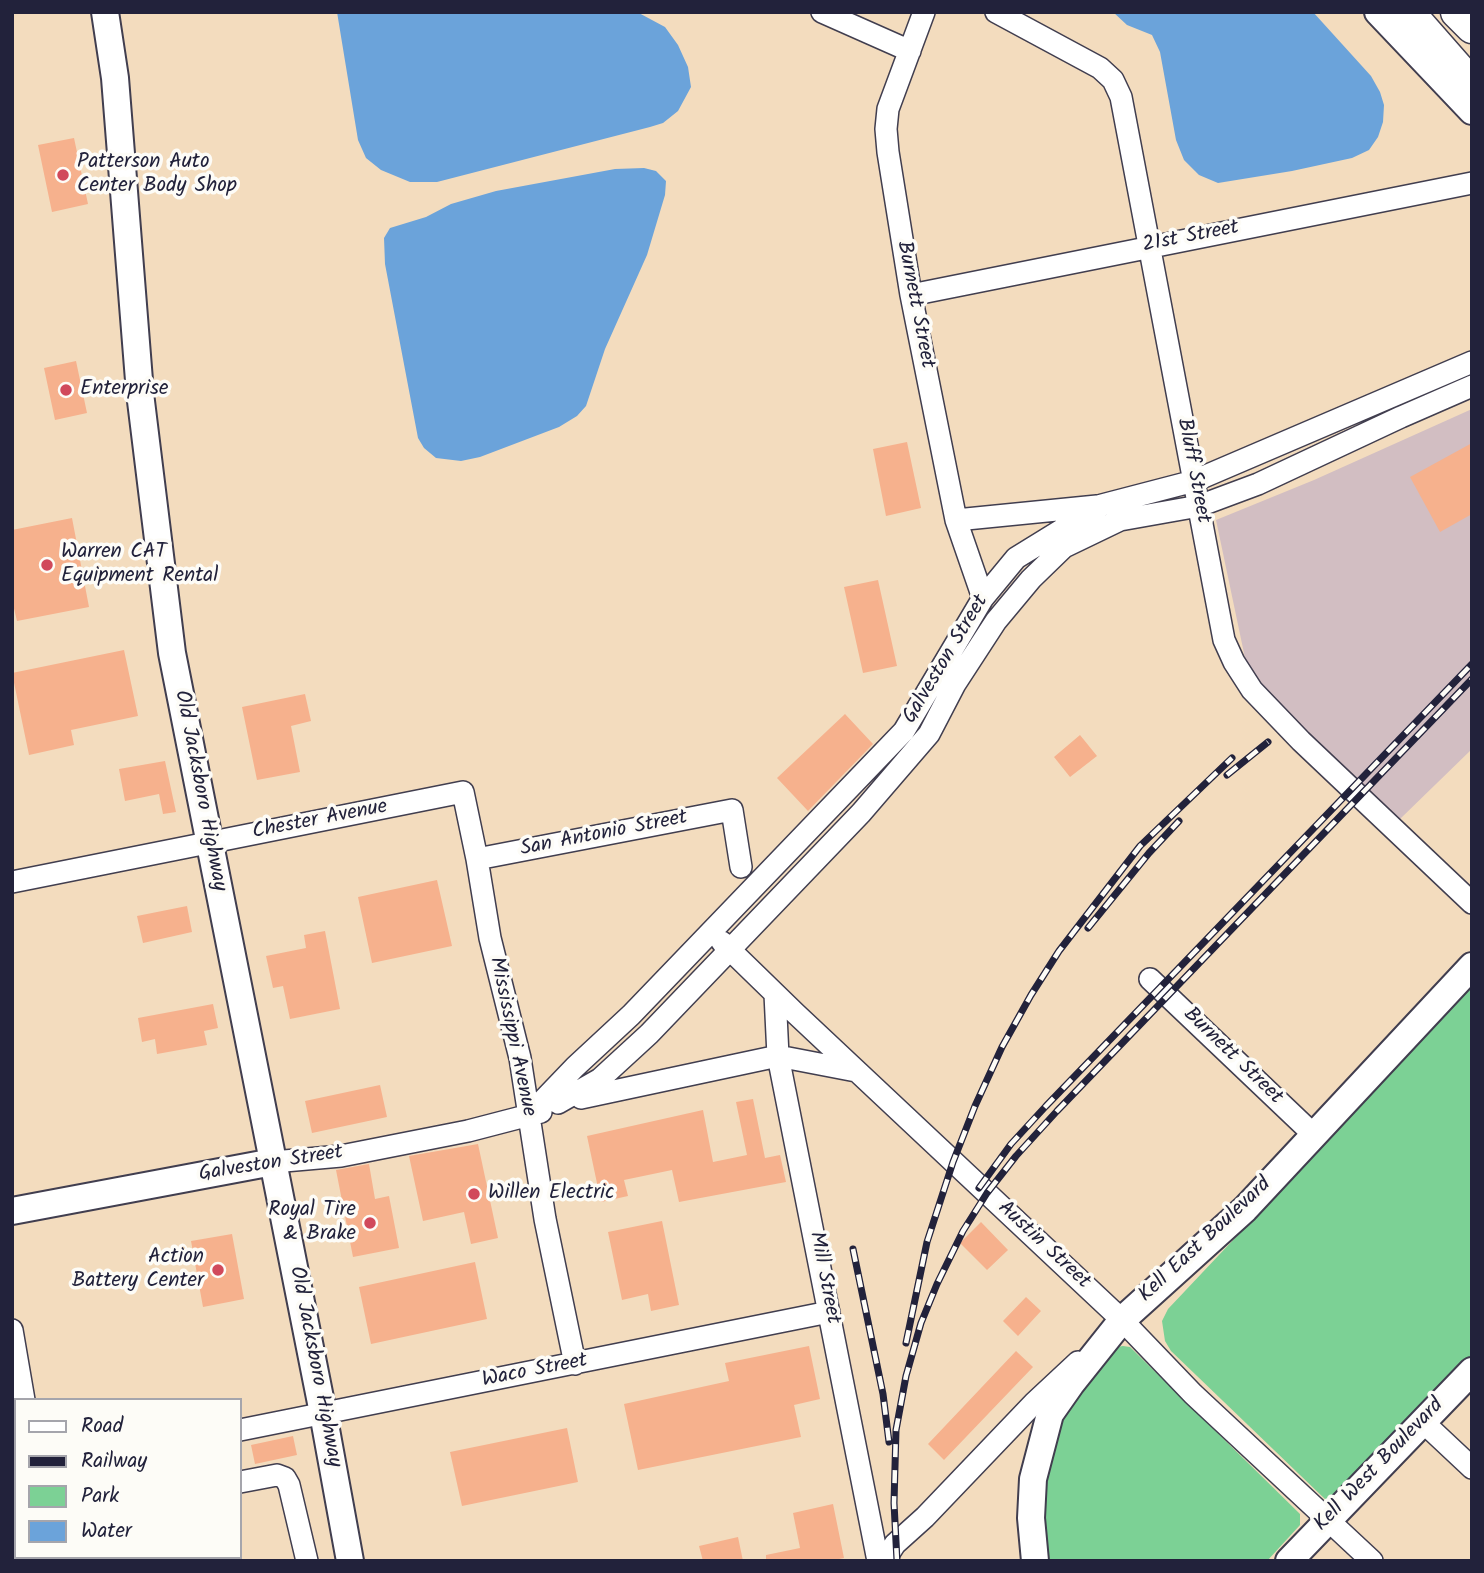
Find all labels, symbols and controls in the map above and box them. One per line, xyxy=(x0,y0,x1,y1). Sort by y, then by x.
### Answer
place label: Patterson Auto Center Body Shop xyxy=(77,150,237,200)
marker: Patterson Auto Center Body Shop xyxy=(55,167,71,183)
street label: 21st Street xyxy=(1141,216,1241,260)
street label: Burnett Street xyxy=(889,239,939,371)
place label: Enterprise xyxy=(80,377,168,403)
marker: Enterprise xyxy=(58,382,74,398)
street label: Bluff Street xyxy=(1170,417,1214,525)
place label: Warren CAT Equipment Rental xyxy=(61,540,218,590)
marker: Warren CAT Equipment Rental xyxy=(39,557,55,573)
street label: Galveston Street xyxy=(899,591,995,729)
street label: Old Jacksboro Highway xyxy=(167,688,231,894)
street label: Chester Avenue xyxy=(250,796,390,846)
street label: San Antonio Street xyxy=(518,806,690,864)
street label: Mississippi Avenue xyxy=(482,955,540,1119)
street label: Burnett Street xyxy=(1177,1003,1287,1111)
street label: Galveston Street xyxy=(197,1141,345,1189)
street label: Kell East Boulevard xyxy=(1135,1173,1277,1309)
place label: Willen Electric xyxy=(488,1181,614,1207)
marker: Willen Electric xyxy=(466,1186,482,1202)
street label: Austin Street xyxy=(991,1197,1095,1295)
place label: Royal Tire & Brake xyxy=(268,1198,356,1248)
marker: Royal Tire & Brake xyxy=(362,1215,378,1231)
street label: Mill Street xyxy=(802,1230,844,1326)
place label: Action Battery Center xyxy=(72,1245,204,1295)
marker: Action Battery Center xyxy=(210,1262,226,1278)
street label: Old Jacksboro Highway xyxy=(282,1264,346,1470)
street label: Waco Street xyxy=(480,1349,590,1395)
street label: Kell West Boulevard xyxy=(1310,1394,1450,1538)
legend xyxy=(14,1398,242,1559)
text: Road xyxy=(81,1410,123,1443)
text: Railway xyxy=(81,1445,147,1478)
text: Park xyxy=(81,1480,119,1513)
text: Water xyxy=(81,1515,132,1548)

